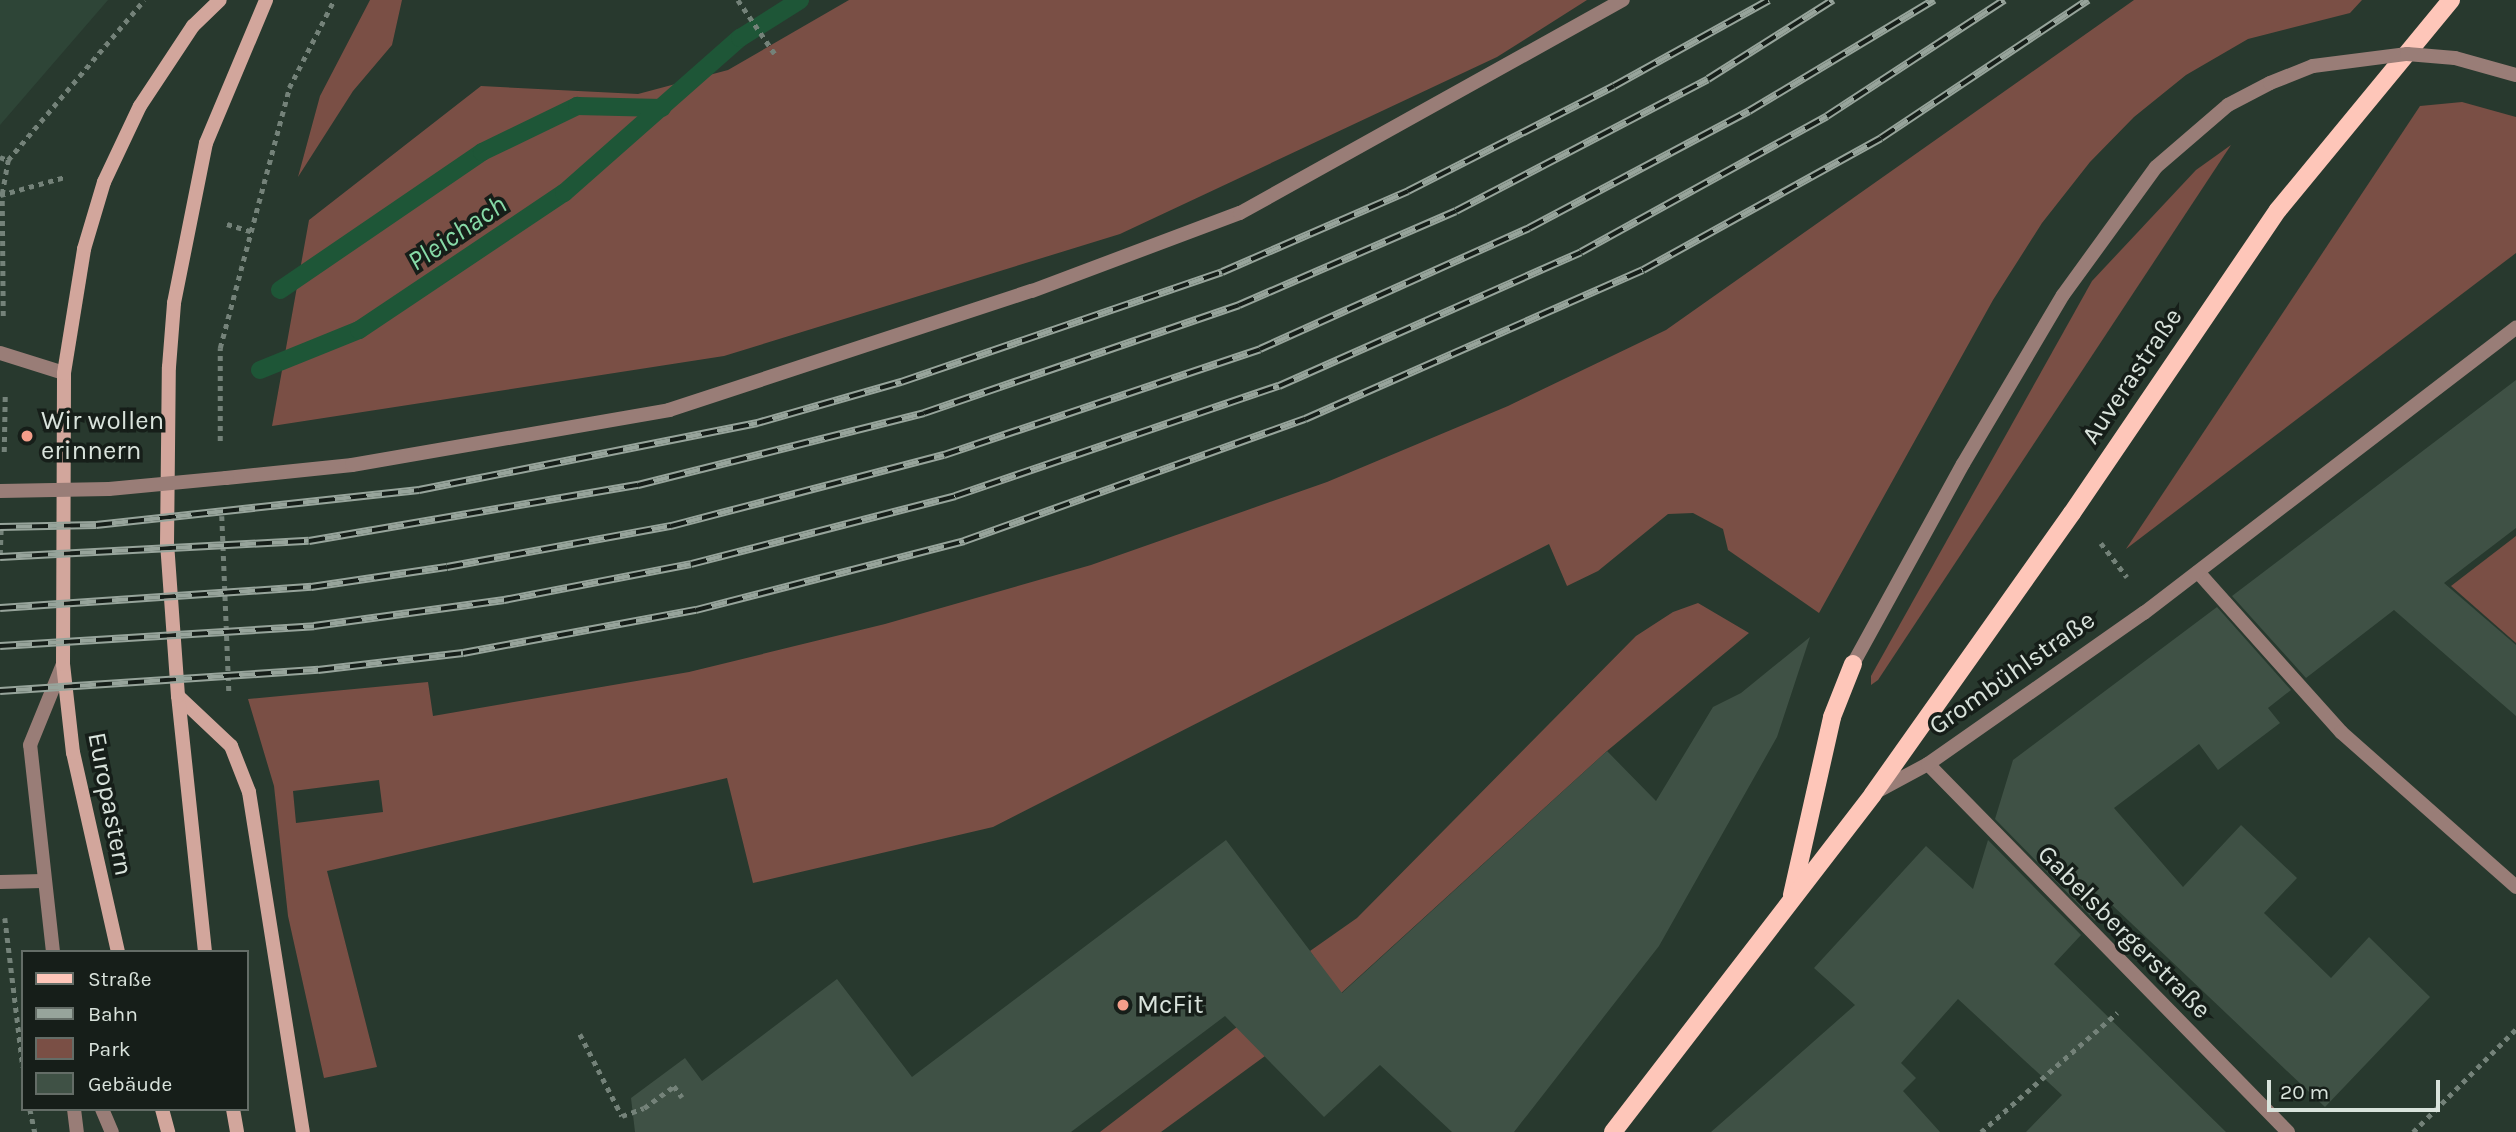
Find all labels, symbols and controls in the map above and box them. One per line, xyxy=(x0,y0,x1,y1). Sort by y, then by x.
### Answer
water label: Pleichach xyxy=(401,188,513,278)
street label: Auverastraße xyxy=(2075,302,2189,450)
place label: Wir wollen erinnern xyxy=(41,405,164,466)
marker: Wir wollen erinnern xyxy=(19,428,35,444)
street label: Grombühlstraße xyxy=(1923,604,2101,742)
street label: Europastern xyxy=(81,730,139,878)
street label: Gabelsbergerstraße xyxy=(2031,839,2217,1025)
legend xyxy=(21,950,248,1111)
text: Straße xyxy=(88,967,151,991)
place label: McFit xyxy=(1137,989,1204,1021)
marker: McFit xyxy=(1115,997,1131,1013)
text: Bahn xyxy=(88,1002,138,1026)
text: Park xyxy=(88,1037,131,1061)
scale bar xyxy=(2271,1066,2444,1110)
text: Gebäude xyxy=(88,1072,172,1096)
text: 20 m xyxy=(2280,1080,2329,1104)

